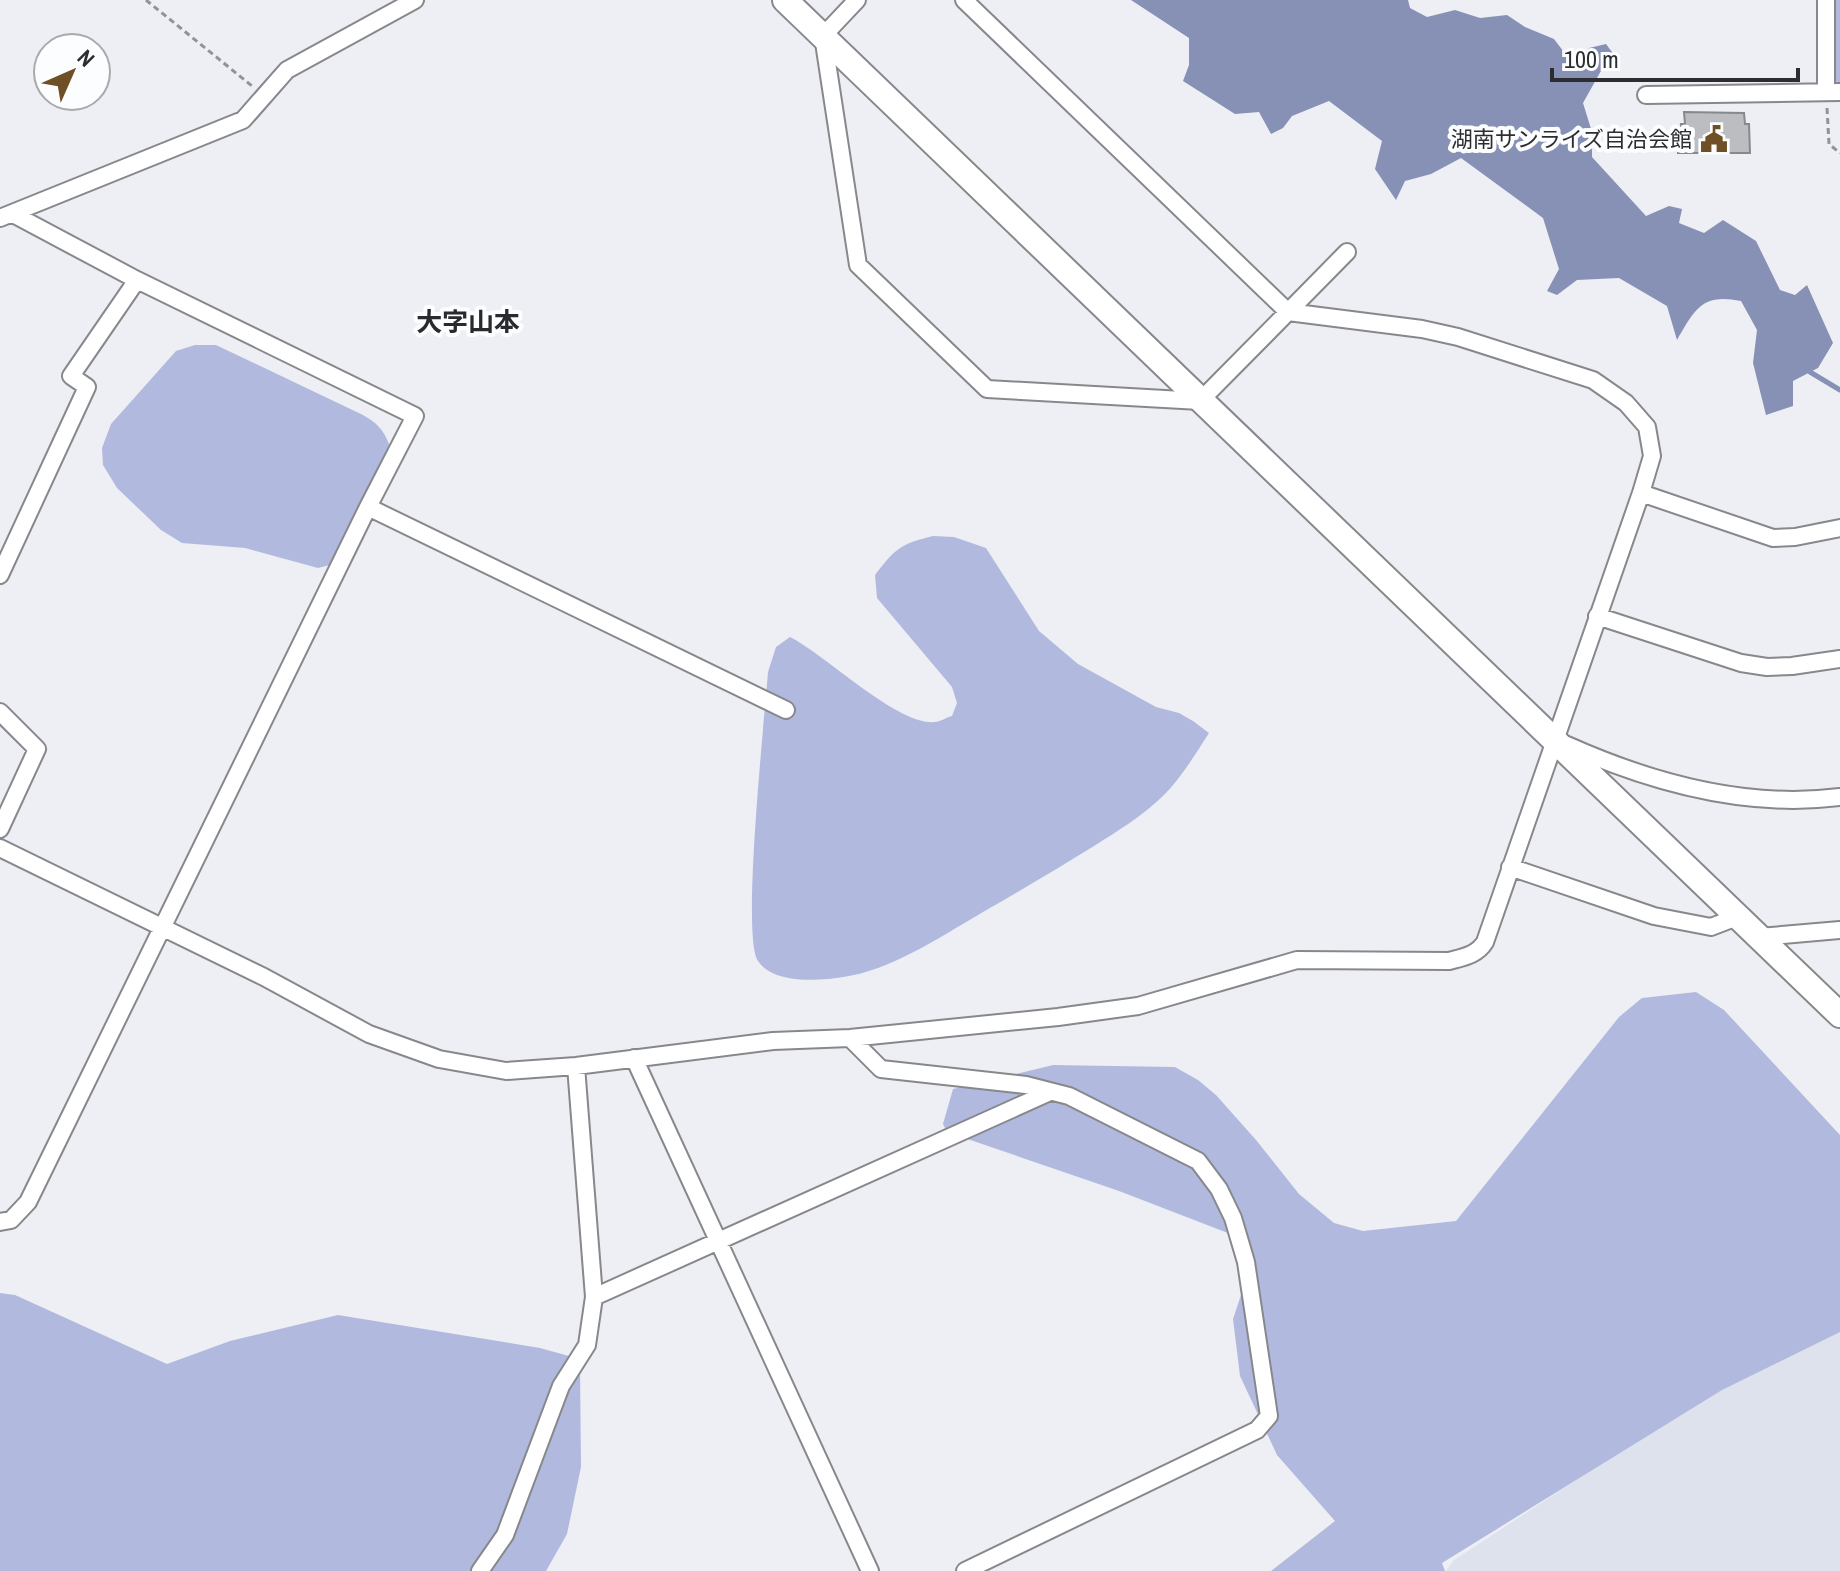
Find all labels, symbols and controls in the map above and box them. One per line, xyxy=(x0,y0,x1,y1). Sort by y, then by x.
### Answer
north arrow xyxy=(32,32,112,112)
scale bar xyxy=(1552,32,1798,82)
text: N xyxy=(71,43,101,73)
text: 100 m xyxy=(1564,43,1619,75)
place label: 湖南サンライズ自治会館 xyxy=(1451,124,1692,154)
public building icon: 湖南サンライズ自治会館 xyxy=(1699,124,1729,154)
district label: 大字山本 xyxy=(416,304,520,339)

